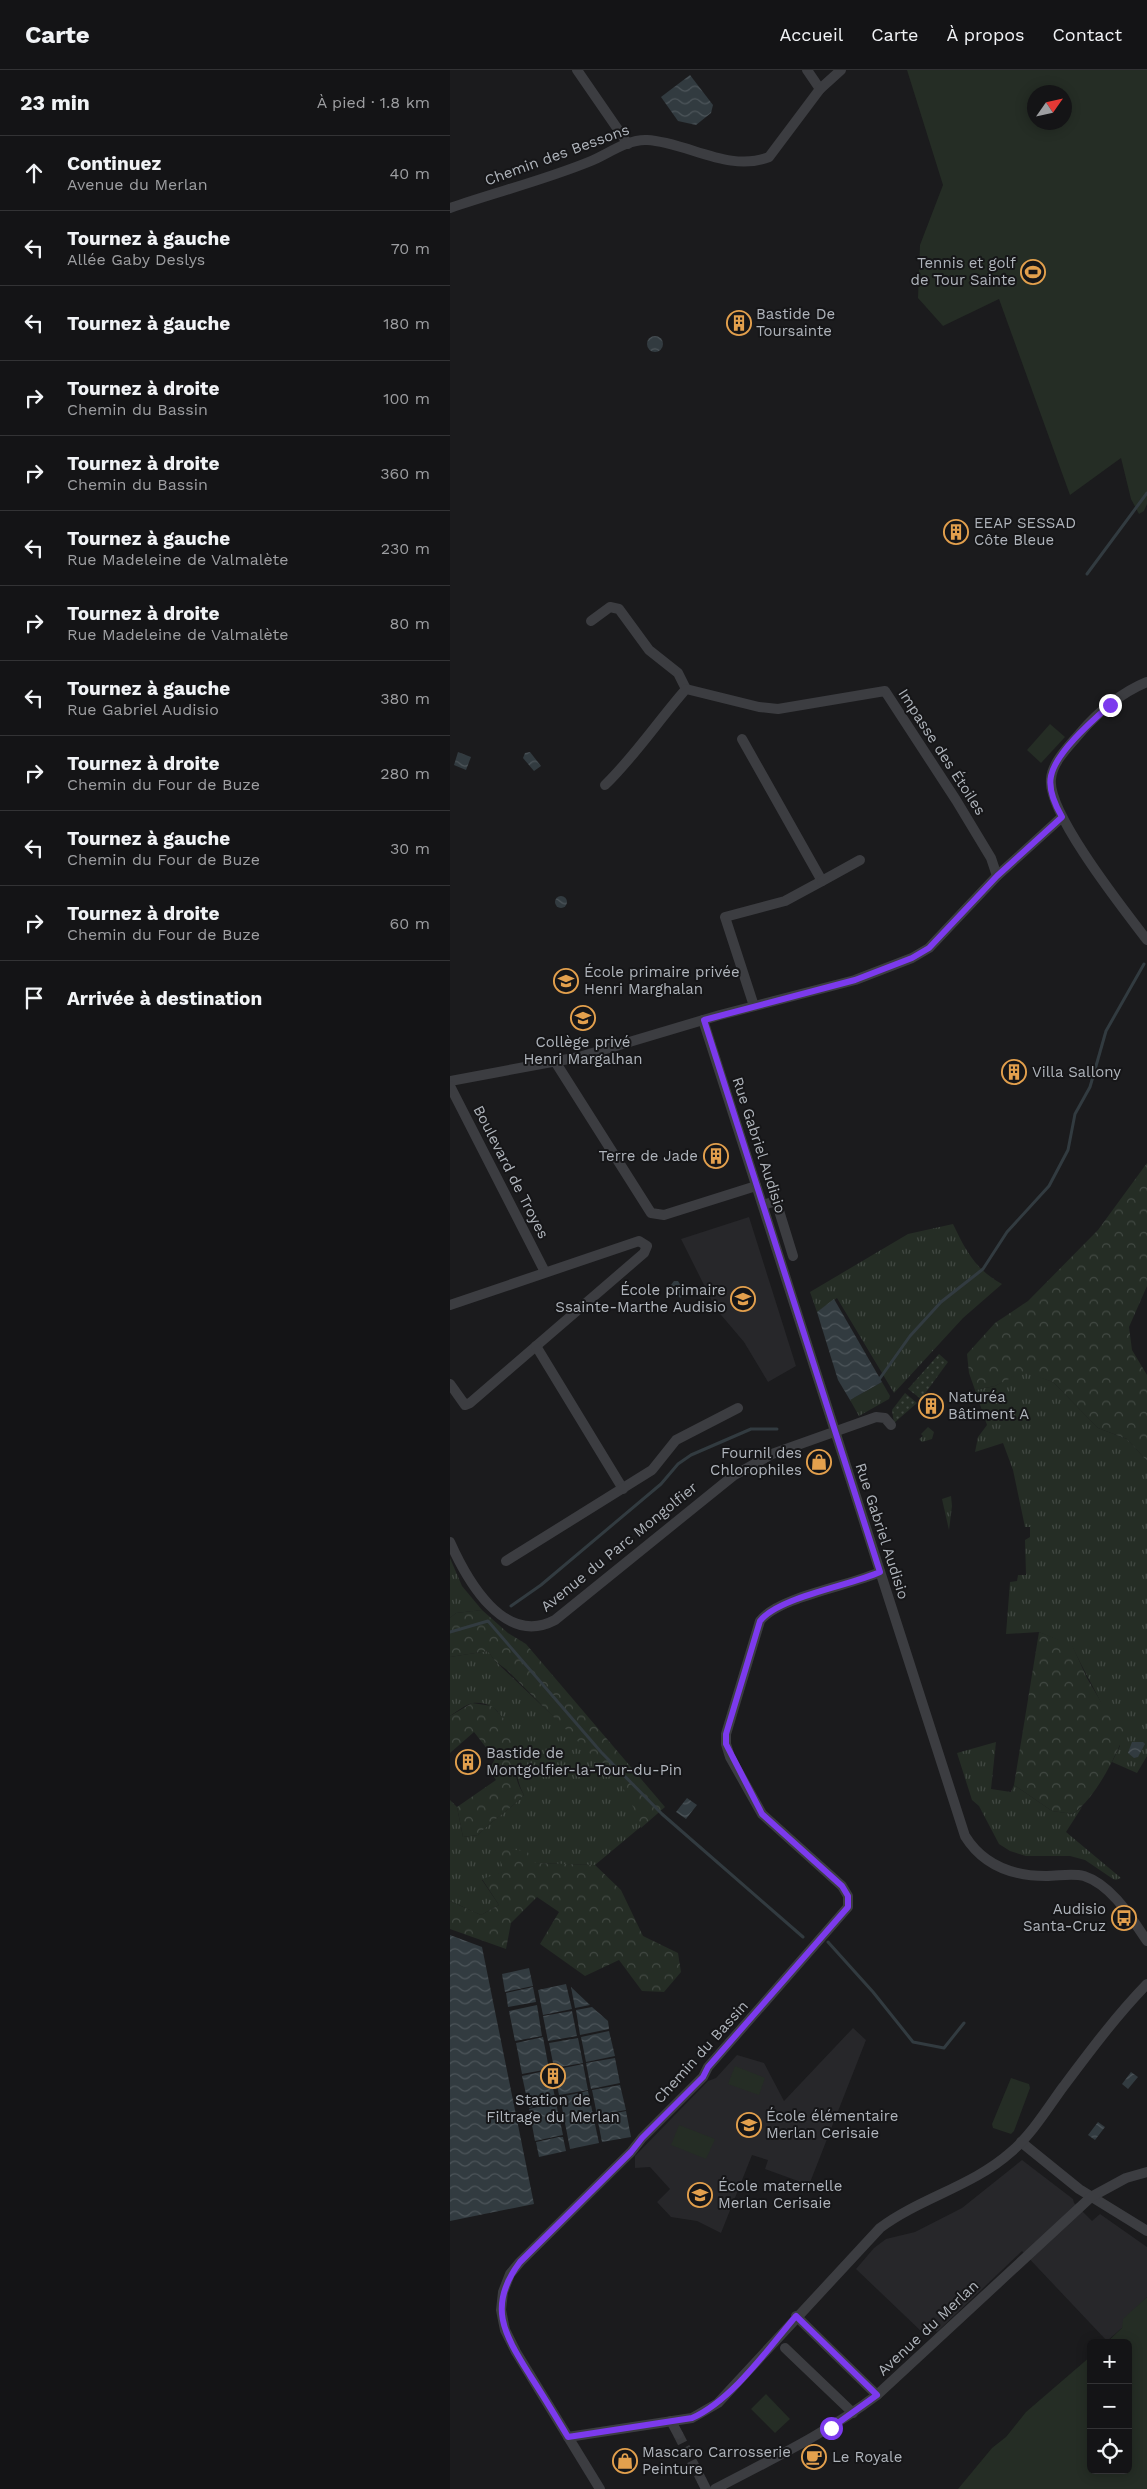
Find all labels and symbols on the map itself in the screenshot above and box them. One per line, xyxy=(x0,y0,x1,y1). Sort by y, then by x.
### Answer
north arrow xyxy=(1027,85,1072,130)
street label: Chemin des Bessons xyxy=(482,120,632,190)
place label: Tennis et golf de Tour Sainte xyxy=(911,254,1016,289)
sports icon: Tennis et golf de Tour Sainte xyxy=(1020,259,1046,285)
place label: Bastide De Toursainte xyxy=(756,305,835,340)
building icon: Bastide De Toursainte xyxy=(726,310,752,336)
place label: EEAP SESSAD Côte Bleue xyxy=(974,514,1076,549)
building icon: EEAP SESSAD Côte Bleue xyxy=(943,519,969,545)
street label: Impasse des Étoiles xyxy=(894,685,990,819)
route end xyxy=(1099,694,1122,717)
place label: École primaire privée Henri Marghalan xyxy=(584,963,740,998)
school or university icon: École primaire privée Henri Marghalan xyxy=(553,968,579,994)
school or university icon: Collège privé Henri Margalhan xyxy=(570,1005,596,1031)
place label: Collège privé Henri Margalhan xyxy=(523,1033,643,1068)
building icon: Villa Sallony xyxy=(1001,1059,1027,1085)
place label: Villa Sallony xyxy=(1032,1063,1121,1081)
street label: Rue Gabriel Audisio xyxy=(728,1075,790,1215)
street label: Boulevard de Troyes xyxy=(470,1102,553,1242)
building icon: Terre de Jade xyxy=(703,1143,729,1169)
place label: Terre de Jade xyxy=(599,1147,698,1165)
place label: École primaire Ssainte-Marthe Audisio xyxy=(555,1281,726,1316)
school or university icon: École primaire Ssainte-Marthe Audisio xyxy=(730,1286,756,1312)
place label: Naturéa Bâtiment A xyxy=(948,1388,1029,1423)
building icon: Naturéa Bâtiment A xyxy=(918,1393,944,1419)
place label: Fournil des Chlorophiles xyxy=(710,1444,802,1479)
shop icon: Fournil des Chlorophiles xyxy=(806,1449,832,1475)
street label: Rue Gabriel Audisio xyxy=(851,1461,913,1601)
street label: Avenue du Parc Mongolfier xyxy=(537,1478,701,1616)
place label: Bastide de Montgolfier-la-Tour-du-Pin xyxy=(486,1744,682,1779)
building icon: Bastide de Montgolfier-la-Tour-du-Pin xyxy=(455,1749,481,1775)
place label: Audisio Santa-Cruz xyxy=(1023,1900,1106,1935)
bus stop icon: Audisio Santa-Cruz xyxy=(1111,1905,1137,1931)
street label: Chemin du Bassin xyxy=(650,1997,752,2107)
building icon: Station de Filtrage du Merlan xyxy=(540,2063,566,2089)
place label: Station de Filtrage du Merlan xyxy=(486,2091,620,2126)
place label: École élémentaire Merlan Cerisaie xyxy=(766,2107,898,2142)
school or university icon: École élémentaire Merlan Cerisaie xyxy=(736,2112,762,2138)
place label: École maternelle Merlan Cerisaie xyxy=(718,2177,842,2212)
school or university icon: École maternelle Merlan Cerisaie xyxy=(687,2182,713,2208)
street label: Avenue du Merlan xyxy=(874,2276,982,2380)
route start xyxy=(820,2417,843,2440)
place label: Mascaro Carrosserie Peinture xyxy=(642,2443,791,2478)
cafe icon: Le Royale xyxy=(801,2444,827,2470)
shop icon: Mascaro Carrosserie Peinture xyxy=(612,2448,638,2474)
place label: Le Royale xyxy=(832,2448,902,2466)

